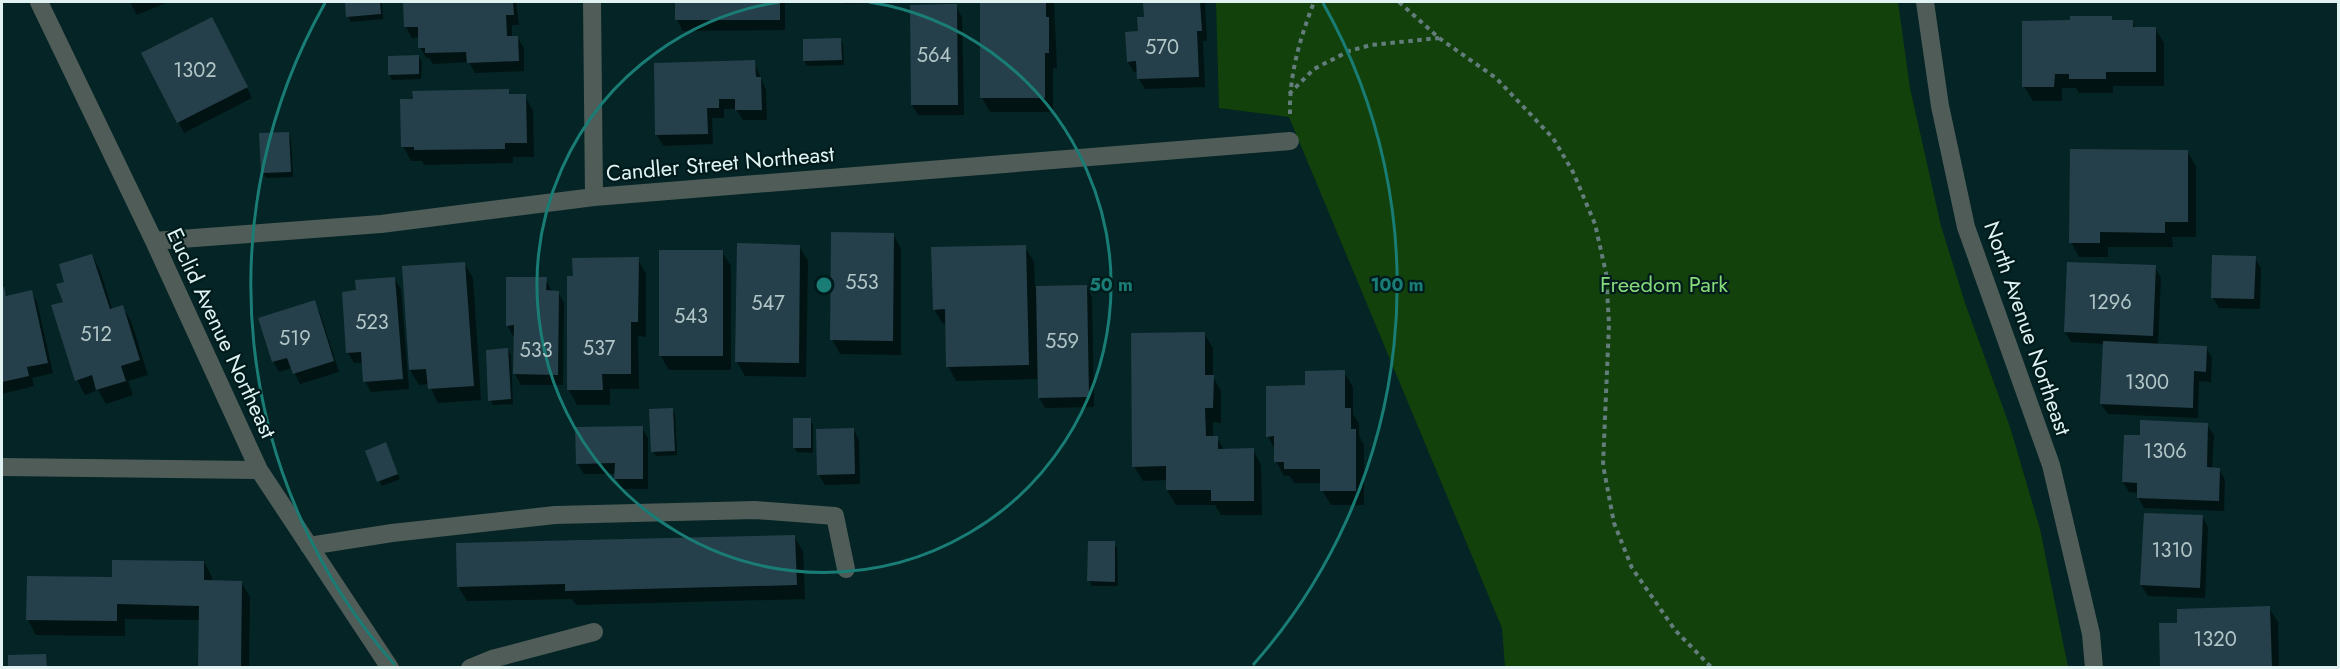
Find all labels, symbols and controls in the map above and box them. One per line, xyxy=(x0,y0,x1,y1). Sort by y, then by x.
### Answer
house number: 570 xyxy=(1145,33,1179,62)
house number: 564 xyxy=(917,41,952,70)
house number: 1302 xyxy=(173,56,217,85)
street label: Candler Street Northeast xyxy=(605,137,836,189)
street label: North Avenue Northeast xyxy=(1976,217,2080,440)
street label: Euclid Avenue Northeast xyxy=(159,223,285,444)
house number: 553 xyxy=(845,268,879,297)
park label: Freedom Park xyxy=(1600,268,1728,300)
text: 50 m xyxy=(1089,272,1133,298)
text: 100 m xyxy=(1370,272,1424,298)
centre of rings xyxy=(814,275,834,295)
house number: 1296 xyxy=(2088,288,2132,317)
house number: 547 xyxy=(751,289,785,318)
house number: 543 xyxy=(674,302,708,331)
house number: 523 xyxy=(355,308,389,337)
house number: 512 xyxy=(80,320,112,349)
house number: 519 xyxy=(279,324,311,353)
house number: 559 xyxy=(1045,327,1079,356)
house number: 537 xyxy=(583,334,616,363)
house number: 533 xyxy=(519,336,553,365)
house number: 1300 xyxy=(2125,368,2169,397)
house number: 1306 xyxy=(2143,437,2187,466)
house number: 1310 xyxy=(2152,536,2192,565)
house number: 1320 xyxy=(2193,625,2237,654)

